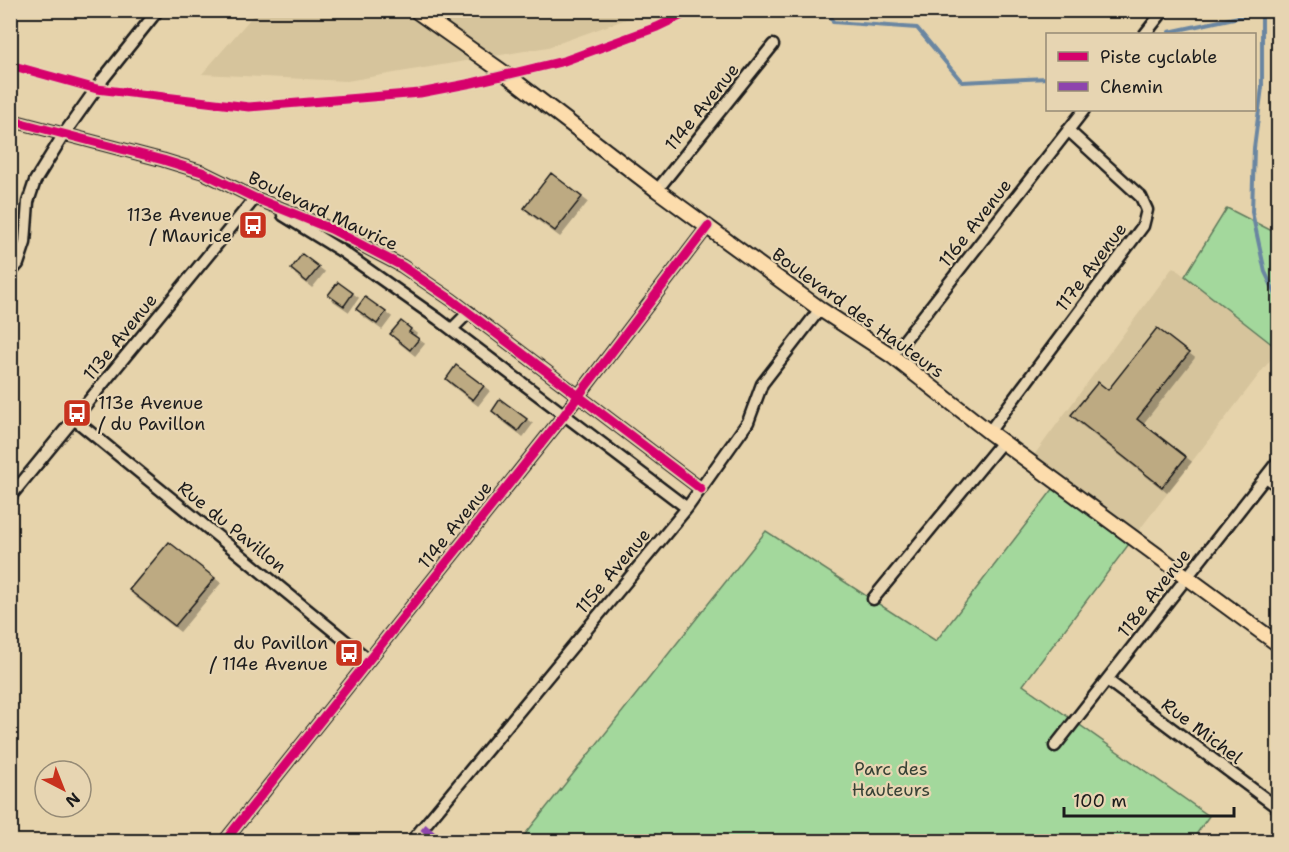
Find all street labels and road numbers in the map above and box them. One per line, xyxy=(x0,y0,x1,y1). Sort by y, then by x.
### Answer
street label: 114e Avenue xyxy=(659,58,745,156)
street label: Boulevard Maurice xyxy=(244,166,402,256)
street label: 116e Avenue xyxy=(933,174,1017,272)
street label: 117e Avenue xyxy=(1050,218,1132,316)
street label: Boulevard des Hauteurs xyxy=(767,242,949,384)
street label: 113e Avenue xyxy=(77,288,163,386)
street label: Rue du Pavillon xyxy=(173,476,291,578)
street label: 114e Avenue xyxy=(412,476,498,574)
street label: 115e Avenue xyxy=(570,523,656,619)
street label: 118e Avenue xyxy=(1112,544,1196,642)
street label: Rue Michel xyxy=(1156,693,1248,770)

